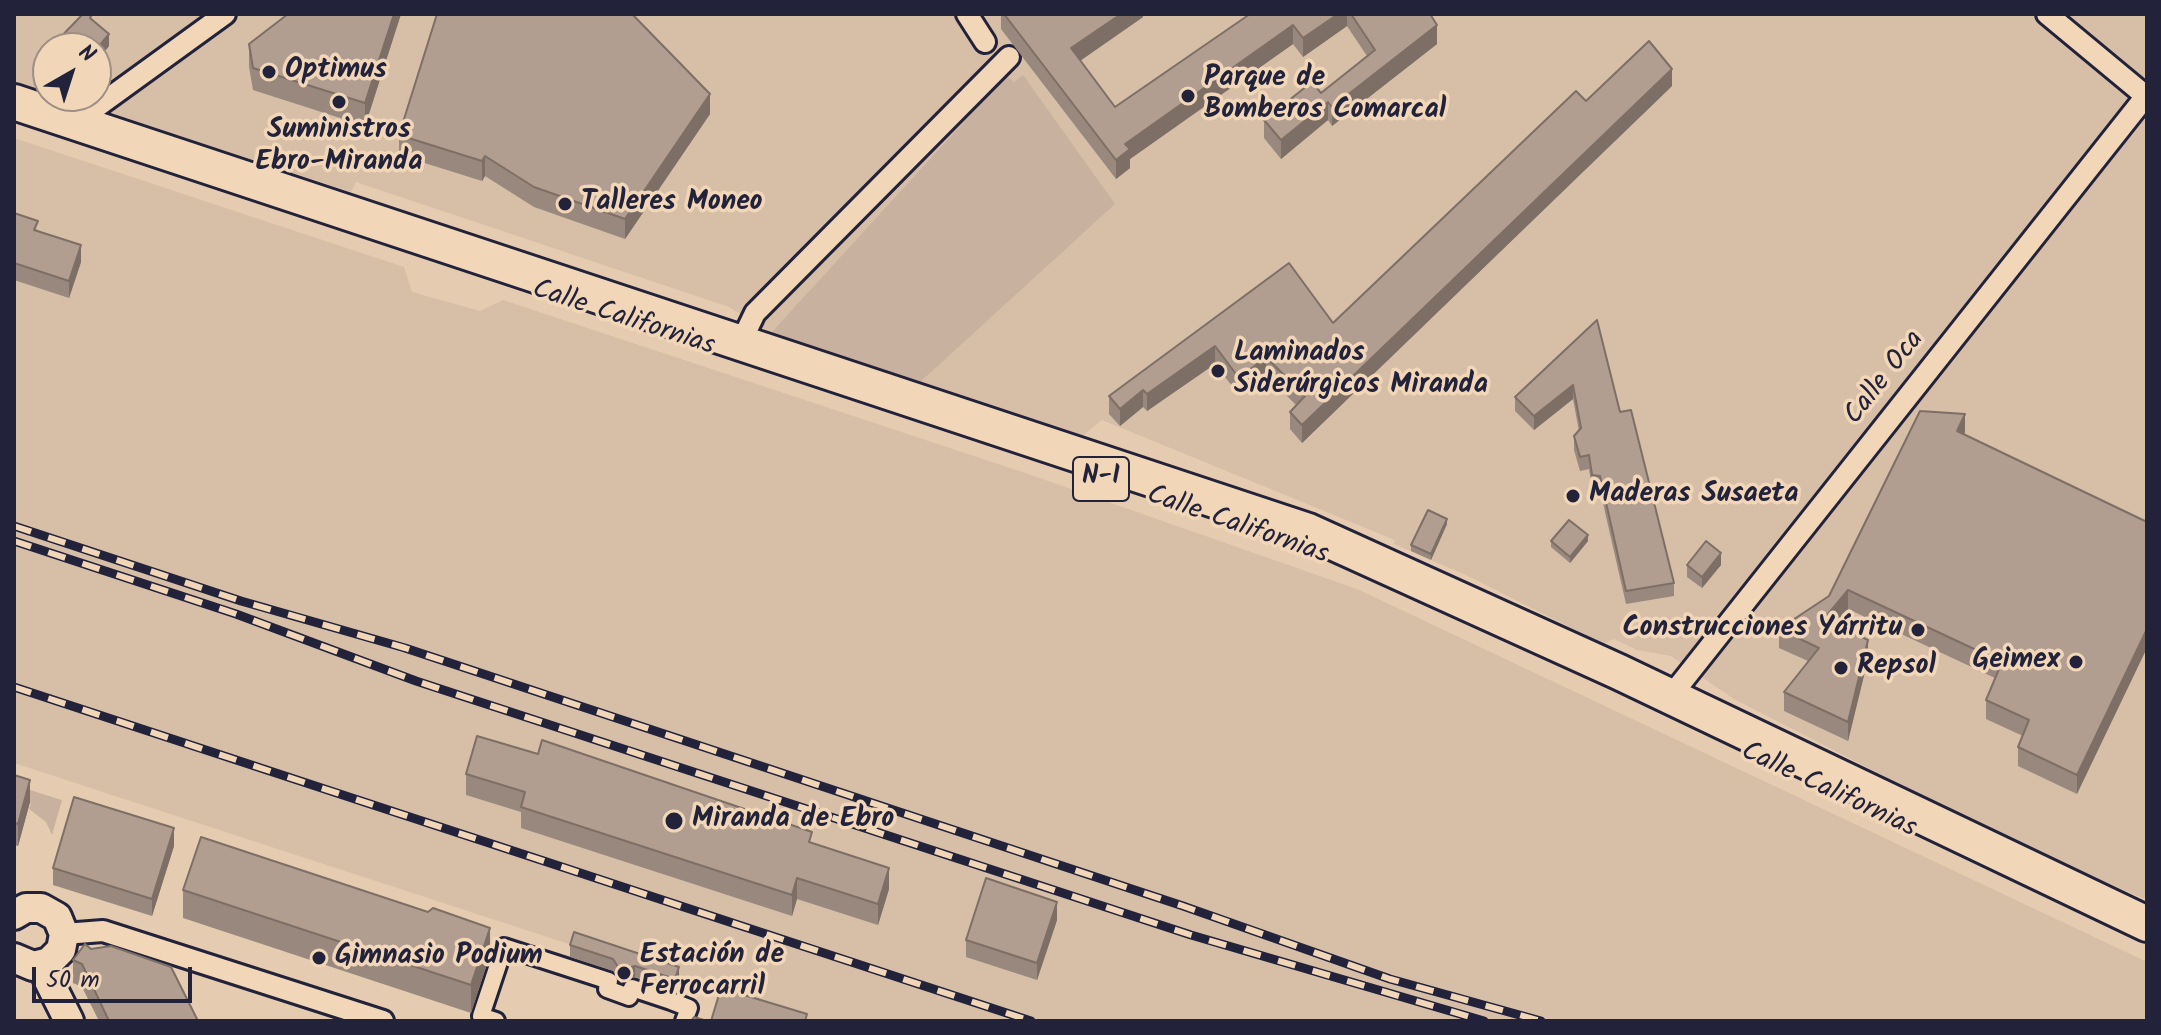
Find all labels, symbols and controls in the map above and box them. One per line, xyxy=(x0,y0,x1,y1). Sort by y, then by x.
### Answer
north arrow xyxy=(32,32,112,112)
text: N xyxy=(70,37,103,72)
place label: Optimus xyxy=(285,55,387,89)
marker: Optimus xyxy=(260,63,278,81)
place label: Parque de Bomberos Comarcal xyxy=(1204,63,1446,129)
marker: Parque de Bomberos Comarcal xyxy=(1179,87,1197,105)
marker: Suministros Ebro-Miranda xyxy=(330,93,348,111)
place label: Suministros Ebro-Miranda xyxy=(256,115,422,181)
place label: Talleres Moneo xyxy=(581,187,763,221)
marker: Talleres Moneo xyxy=(556,195,574,213)
street label: Calle Californias xyxy=(527,275,719,365)
street label: Calle Oca xyxy=(1839,325,1933,433)
place label: Laminados Siderúrgicos Miranda xyxy=(1234,338,1488,404)
marker: Laminados Siderúrgicos Miranda xyxy=(1209,362,1227,380)
road number: N-I xyxy=(1073,457,1129,501)
place label: Maderas Susaeta xyxy=(1589,479,1798,513)
street label: Calle Californias xyxy=(1142,480,1332,574)
marker: Maderas Susaeta xyxy=(1564,487,1582,505)
place label: Construcciones Yárritu xyxy=(1623,613,1902,647)
marker: Construcciones Yárritu xyxy=(1909,621,1927,639)
place label: Geimex xyxy=(1972,645,2060,679)
place label: Repsol xyxy=(1857,651,1936,685)
marker: Geimex xyxy=(2067,653,2085,671)
marker: Repsol xyxy=(1832,659,1850,677)
street label: Calle Californias xyxy=(1735,737,1921,847)
place label: Miranda de Ebro xyxy=(692,804,894,838)
marker: Miranda de Ebro xyxy=(663,810,685,832)
place label: Estación de Ferrocarril xyxy=(640,940,784,1006)
place label: Gimnasio Podium xyxy=(335,941,543,975)
marker: Gimnasio Podium xyxy=(310,949,328,967)
scale bar xyxy=(36,951,196,1001)
text: 50 m xyxy=(46,961,100,1000)
marker: Estación de Ferrocarril xyxy=(615,964,633,982)

